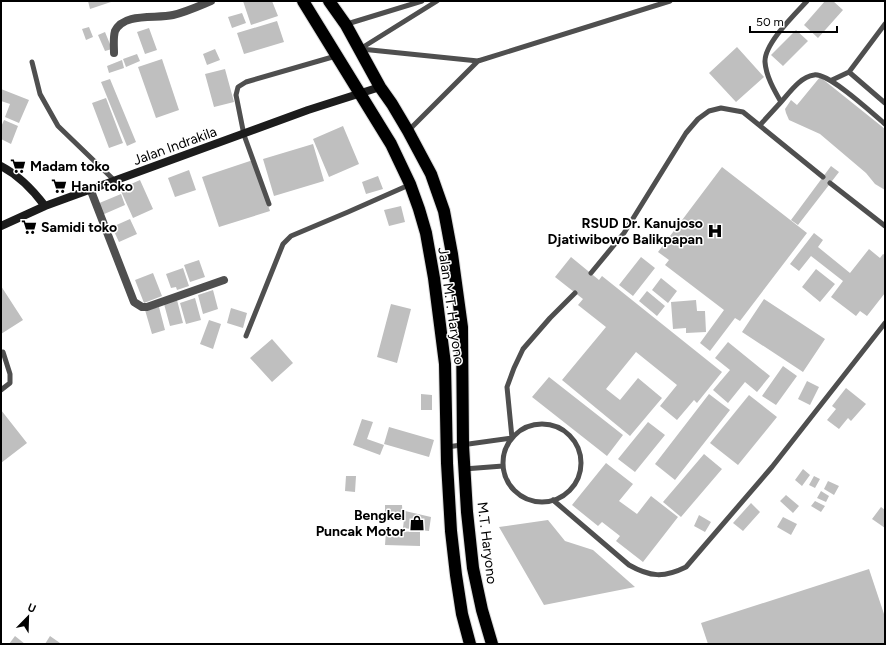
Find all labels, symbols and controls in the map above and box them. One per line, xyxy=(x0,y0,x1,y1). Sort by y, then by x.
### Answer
scale bar xyxy=(750,8,837,34)
text: 50 m xyxy=(756,15,784,29)
street label: Jalan Indrakila xyxy=(131,123,219,169)
supermarket icon: Madam toko xyxy=(9,157,27,175)
place label: Madam toko xyxy=(30,158,110,175)
supermarket icon: Hani toko xyxy=(50,177,68,195)
place label: Hani toko xyxy=(71,178,133,195)
place label: RSUD Dr. Kanujoso Djatiwibowo Balikpapan xyxy=(548,215,703,248)
supermarket icon: Samidi toko xyxy=(20,218,38,236)
place label: Samidi toko xyxy=(41,219,117,236)
hospital icon: RSUD Dr. Kanujoso Djatiwibowo Balikpapan xyxy=(706,222,724,240)
street label: Jalan M.T. Haryono xyxy=(434,246,468,366)
street label: M.T. Haryono xyxy=(474,501,500,585)
place label: Bengkel Puncak Motor xyxy=(316,507,406,540)
shop icon: Bengkel Puncak Motor xyxy=(408,514,426,532)
north arrow xyxy=(8,597,48,637)
text: U xyxy=(26,601,38,616)

